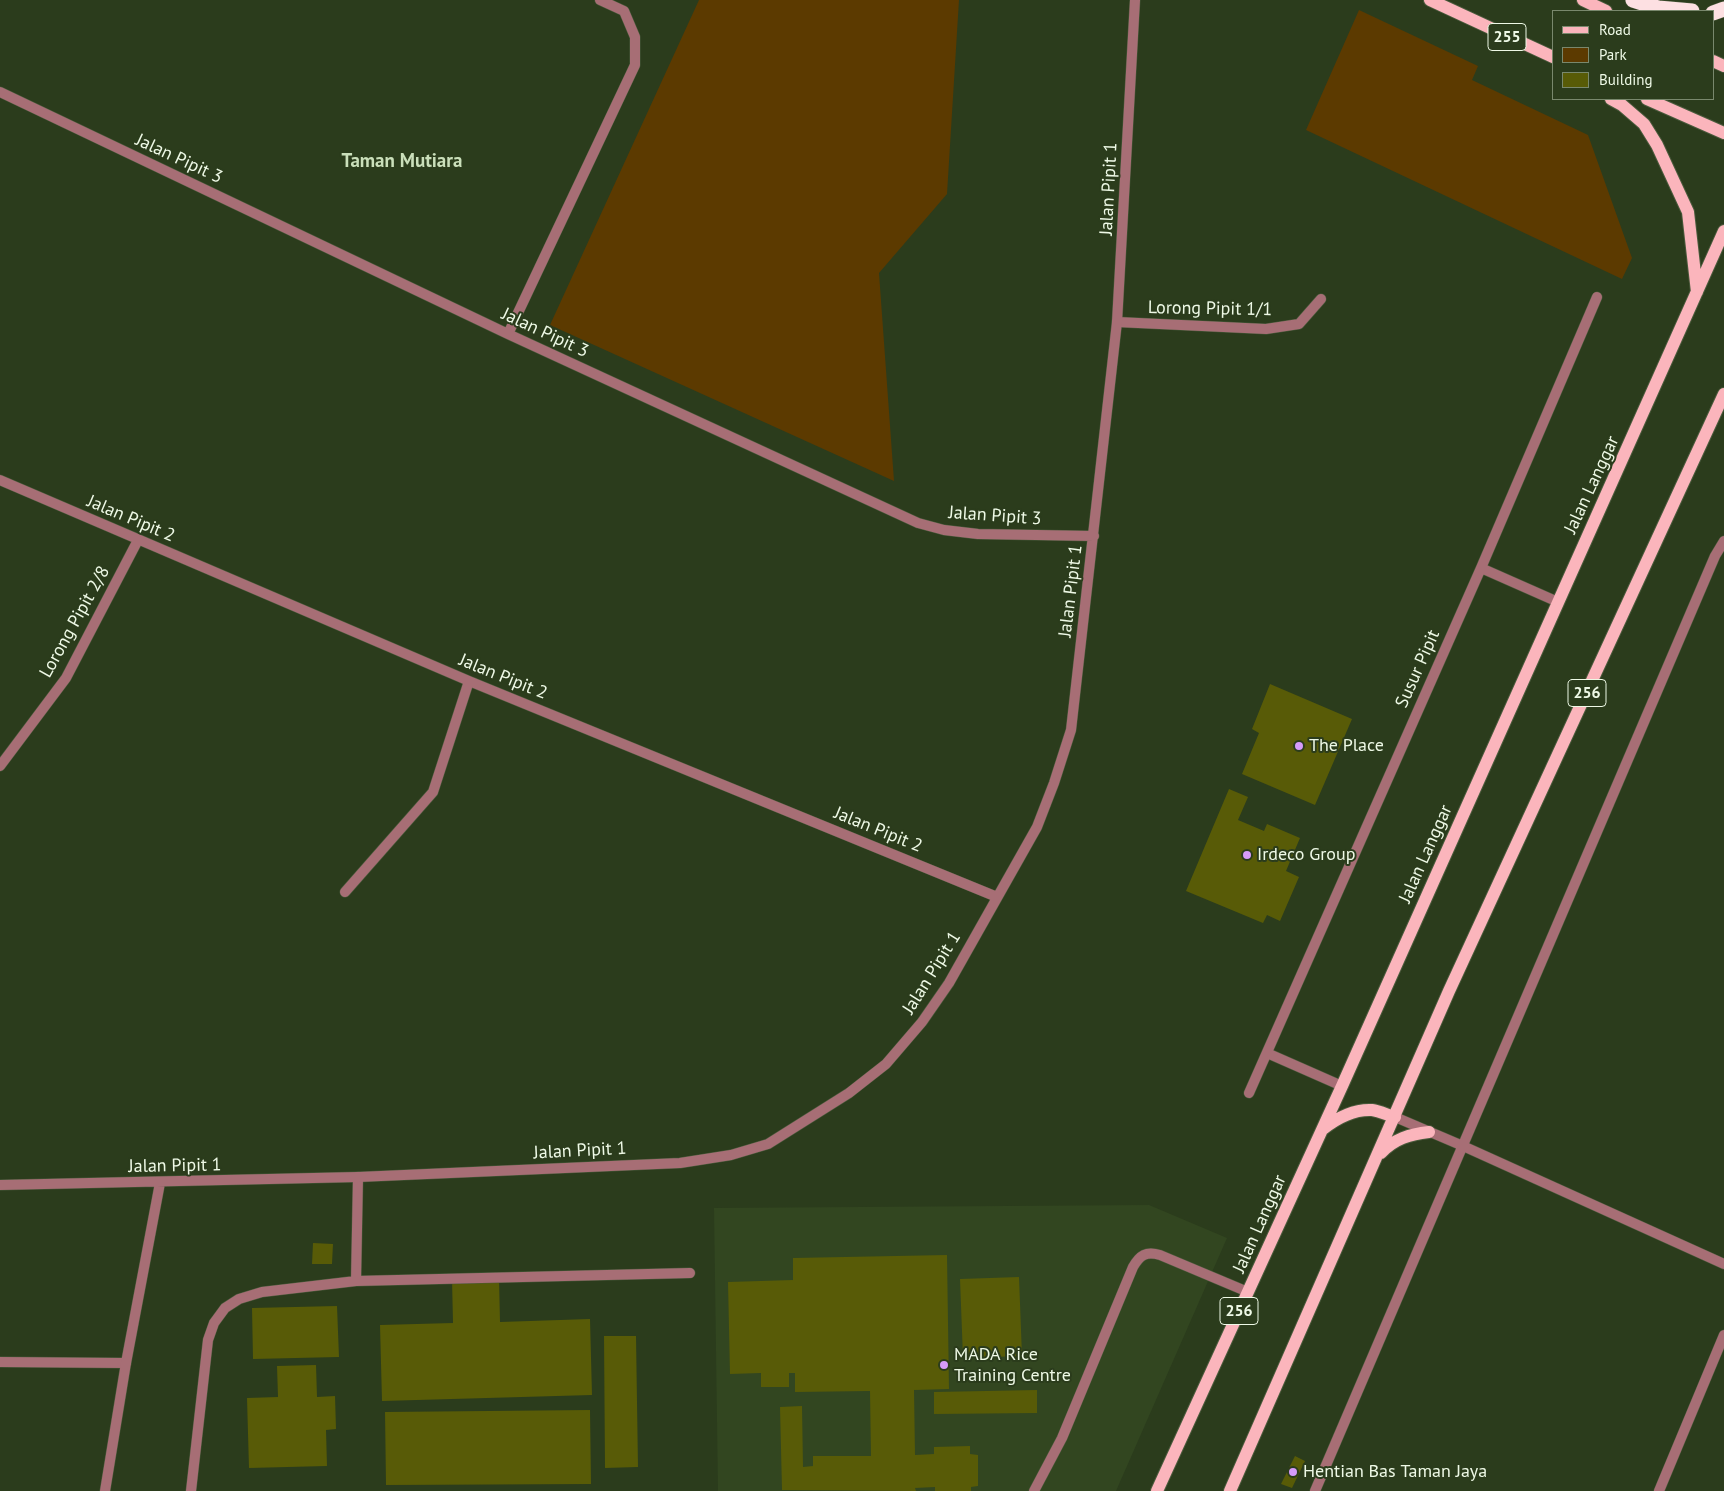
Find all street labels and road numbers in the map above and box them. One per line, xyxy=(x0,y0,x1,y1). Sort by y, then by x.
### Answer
road number: 255 xyxy=(1488,24,1526,51)
street label: Jalan Pipit 3 xyxy=(132,130,226,188)
street label: Jalan Pipit 1 xyxy=(1096,142,1122,236)
street label: Lorong Pipit 1/1 xyxy=(1148,297,1272,321)
street label: Jalan Pipit 3 xyxy=(498,304,592,362)
street label: Jalan Langgar xyxy=(1560,433,1624,537)
street label: Jalan Pipit 2 xyxy=(84,491,178,547)
street label: Jalan Pipit 3 xyxy=(948,502,1042,530)
street label: Jalan Pipit 1 xyxy=(1055,543,1087,639)
street label: Lorong Pipit 2/8 xyxy=(35,562,115,682)
street label: Susur Pipit xyxy=(1391,627,1445,711)
street label: Jalan Pipit 2 xyxy=(456,650,550,704)
road number: 256 xyxy=(1568,680,1606,706)
street label: Jalan Langgar xyxy=(1395,802,1457,906)
street label: Jalan Pipit 2 xyxy=(831,803,925,857)
street label: Jalan Pipit 1 xyxy=(898,928,966,1018)
street label: Jalan Pipit 1 xyxy=(533,1138,627,1164)
street label: Jalan Pipit 1 xyxy=(128,1154,222,1178)
street label: Jalan Langgar xyxy=(1229,1172,1291,1276)
road number: 256 xyxy=(1220,1298,1258,1324)

